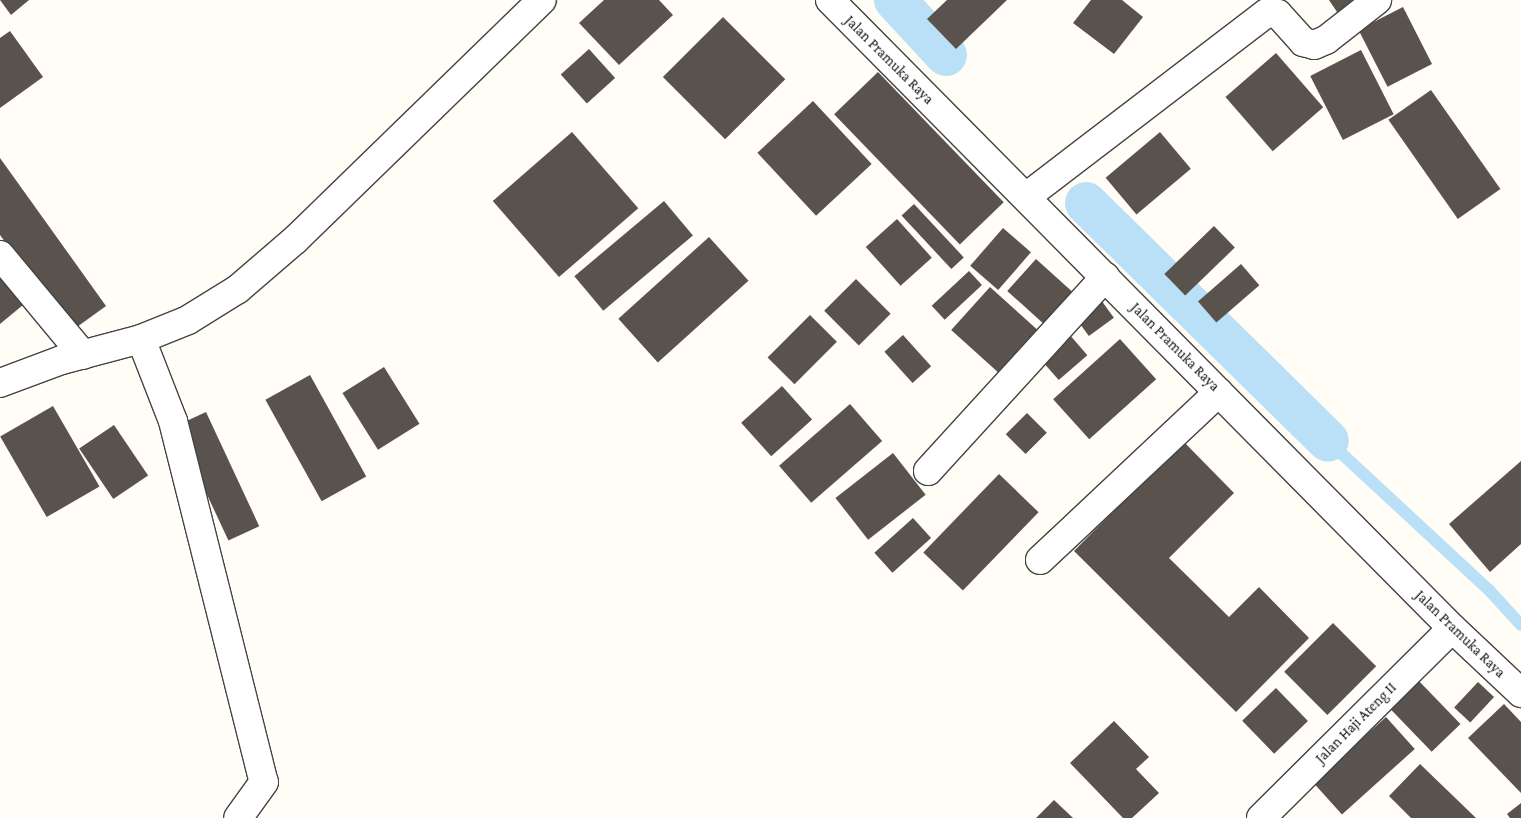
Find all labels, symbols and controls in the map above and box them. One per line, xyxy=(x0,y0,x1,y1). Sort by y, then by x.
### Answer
street label: Jalan Pramuka Raya xyxy=(841,12,937,108)
street label: Jalan Pramuka Raya xyxy=(1127,299,1223,395)
street label: Jalan Pramuka Raya xyxy=(1411,586,1509,682)
street label: Jalan Haji Ateng II xyxy=(1312,679,1400,767)

